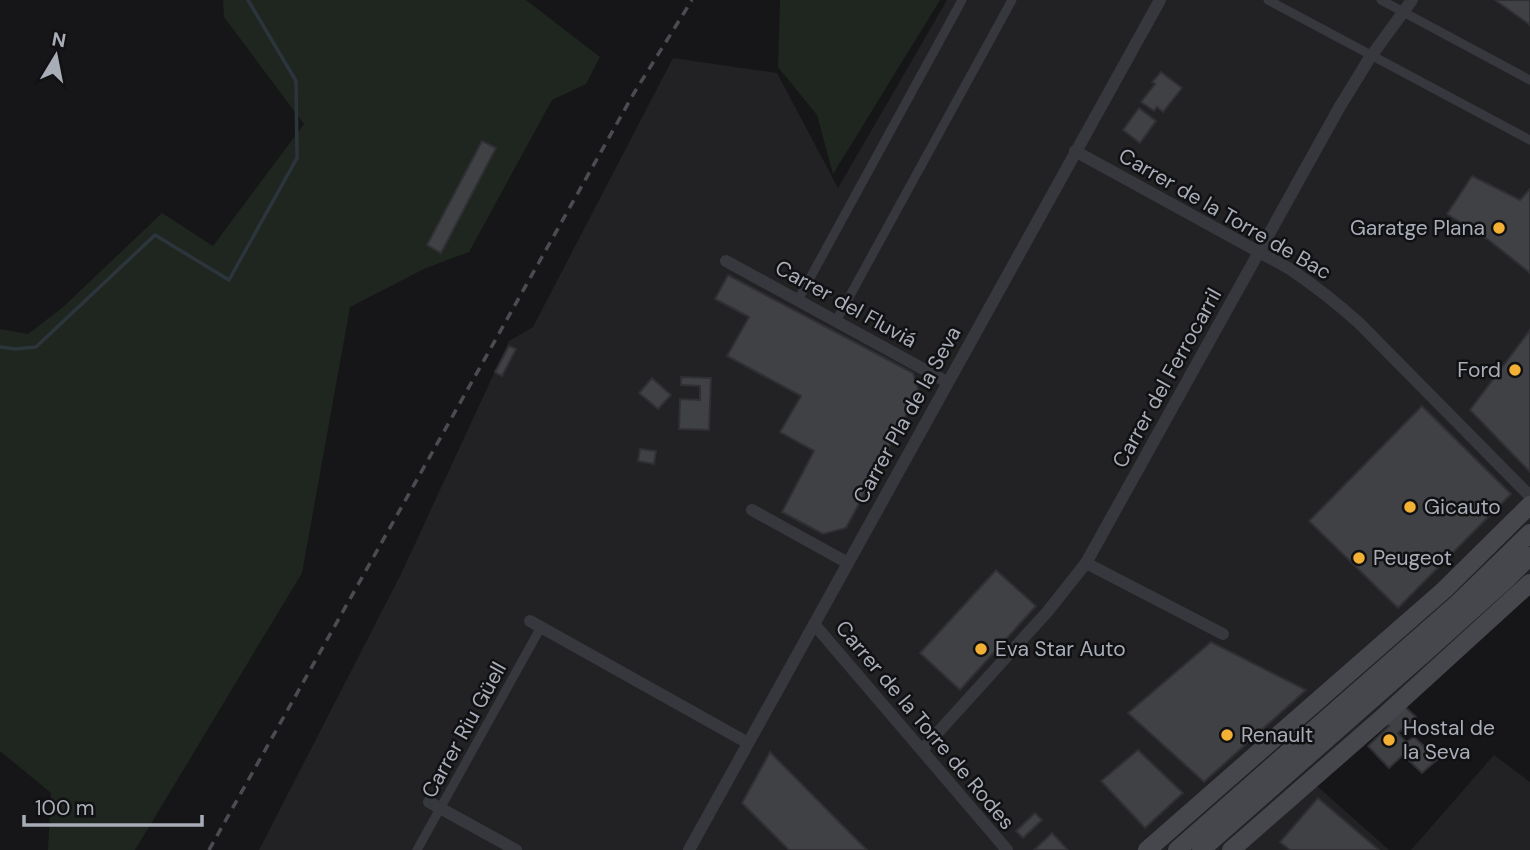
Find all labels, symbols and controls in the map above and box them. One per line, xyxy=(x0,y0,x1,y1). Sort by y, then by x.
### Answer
north arrow xyxy=(21,21,91,91)
text: N xyxy=(50,26,68,53)
street label: Carrer de la Torre de Bac xyxy=(1114,142,1336,286)
place label: Garatge Plana xyxy=(1350,214,1485,242)
marker: Garatge Plana xyxy=(1491,220,1507,236)
street label: Carrer del Fluviá xyxy=(770,254,922,354)
street label: Carrer del Ferrocarril xyxy=(1106,283,1228,473)
street label: Carrer Pla de la Seva xyxy=(847,321,967,509)
place label: Ford xyxy=(1457,356,1501,384)
marker: Ford xyxy=(1507,362,1523,378)
place label: Gicauto xyxy=(1424,493,1501,521)
marker: Gicauto xyxy=(1402,499,1418,515)
place label: Peugeot xyxy=(1373,544,1452,572)
marker: Peugeot xyxy=(1351,550,1367,566)
street label: Carrer de la Torre de Rodes xyxy=(829,615,1021,835)
place label: Eva Star Auto xyxy=(995,635,1126,663)
marker: Eva Star Auto xyxy=(973,641,989,657)
street label: Carrer Riu Güell xyxy=(415,657,513,803)
place label: Hostal de la Seva xyxy=(1403,714,1495,766)
place label: Renault xyxy=(1241,721,1313,749)
marker: Renault xyxy=(1219,727,1235,743)
marker: Hostal de la Seva xyxy=(1381,732,1397,748)
scale bar xyxy=(24,784,203,828)
text: 100 m xyxy=(35,794,95,822)

